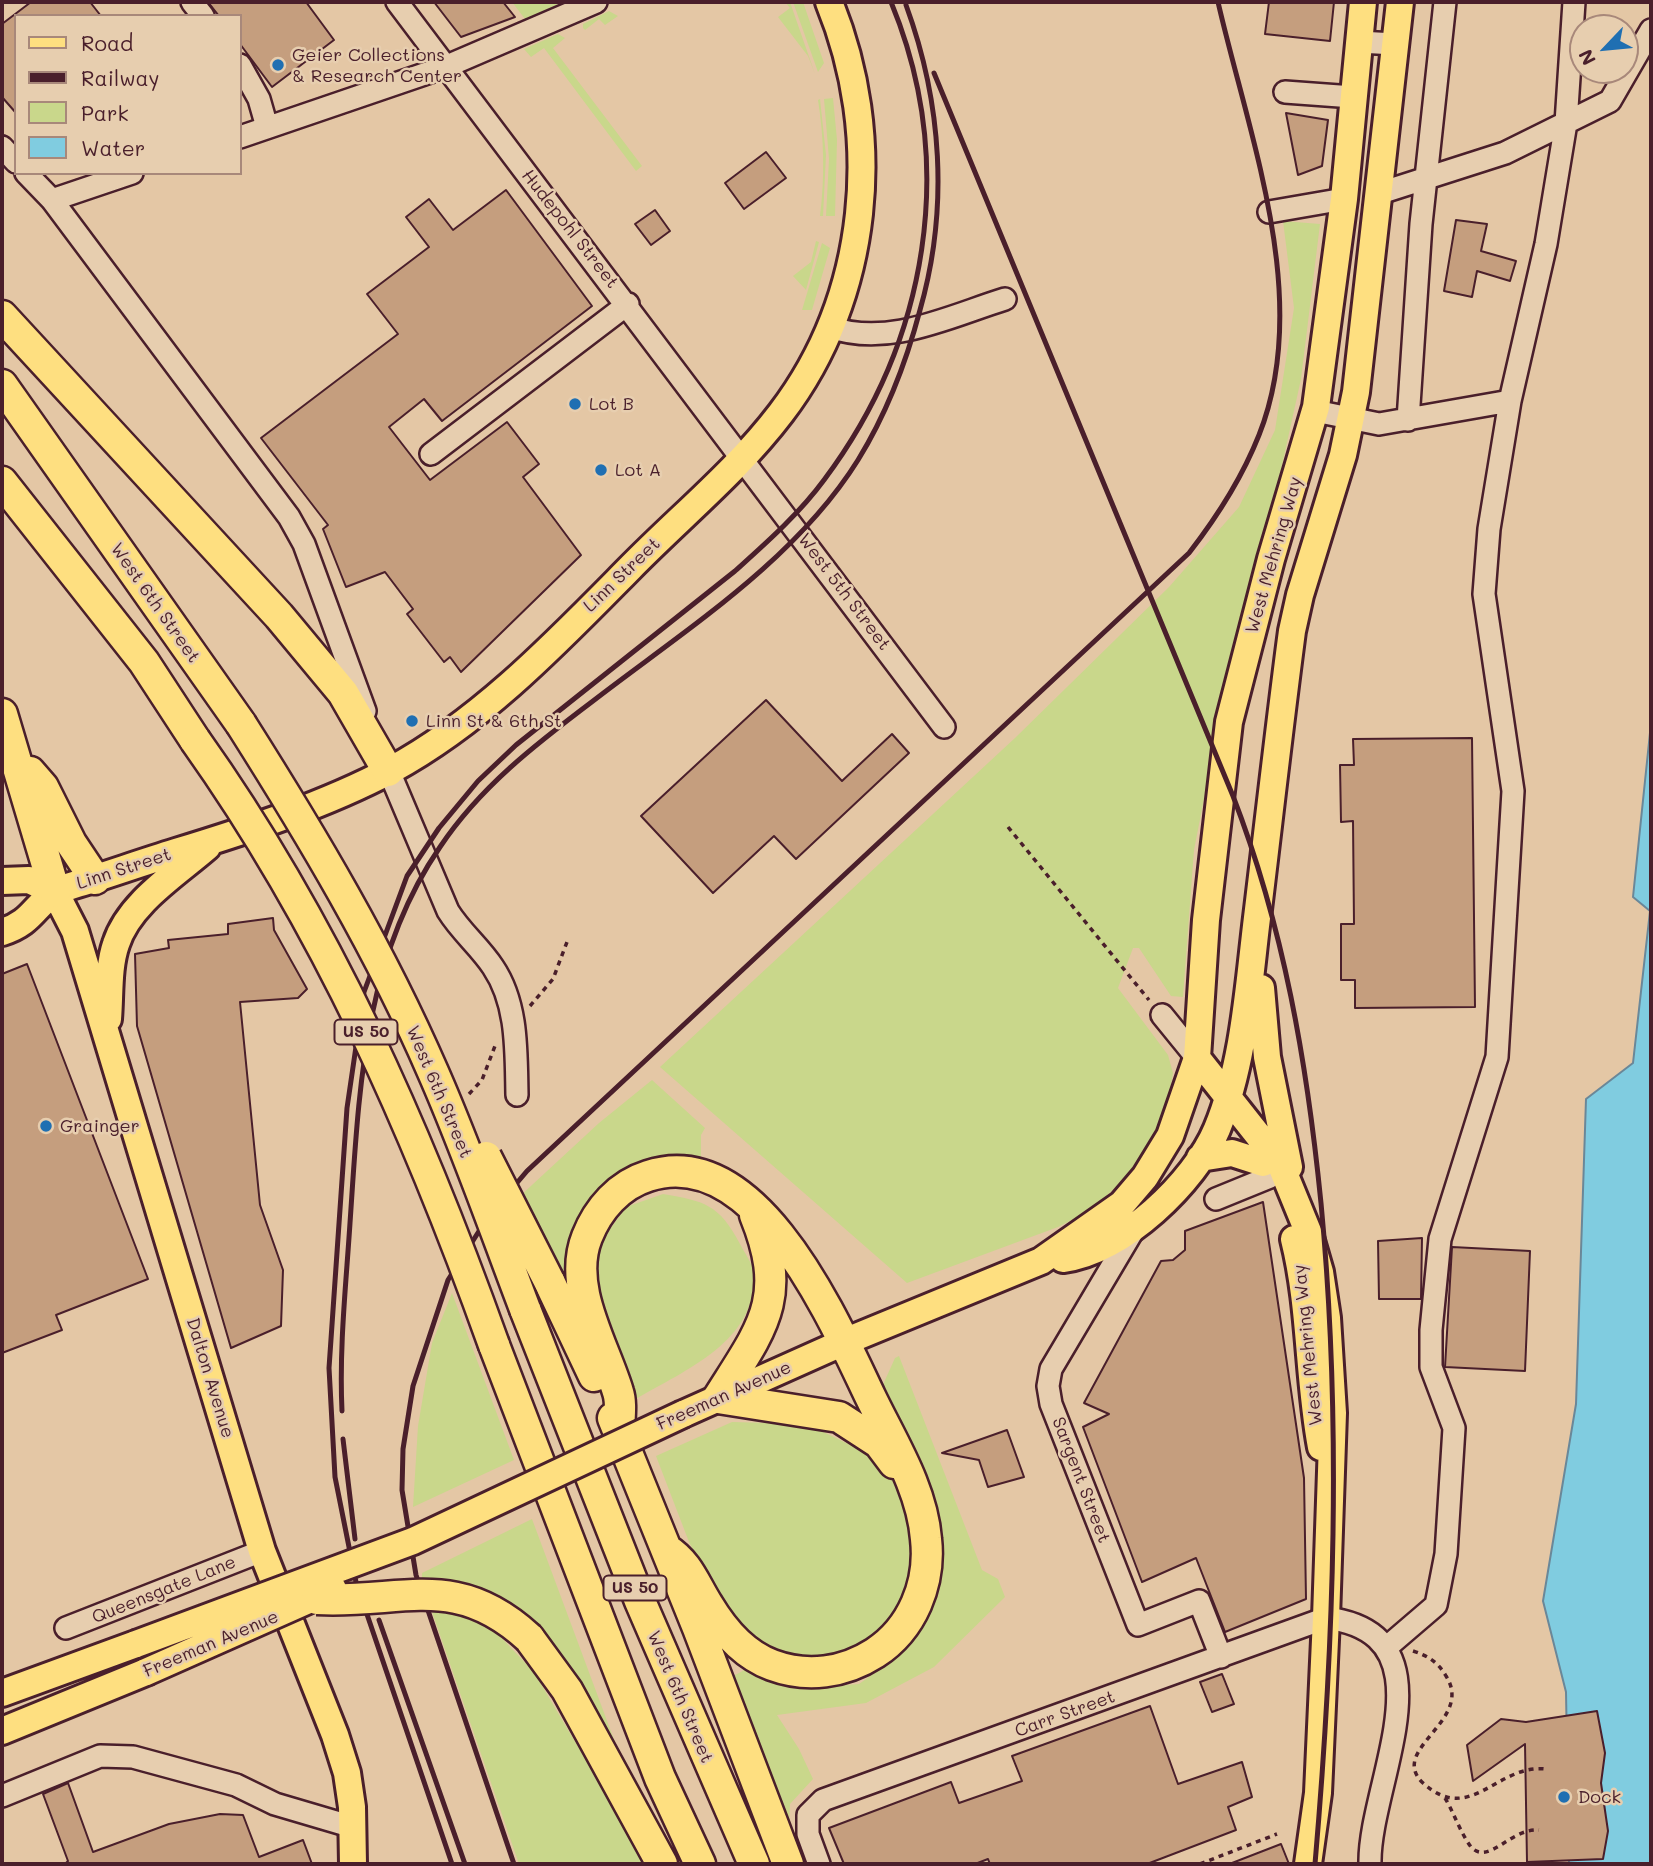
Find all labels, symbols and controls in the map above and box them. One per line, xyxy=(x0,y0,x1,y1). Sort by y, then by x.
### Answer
legend xyxy=(14,14,242,175)
north arrow xyxy=(1569,14,1639,84)
text: Road xyxy=(81,29,133,56)
place label: Geier Collections & Research Center xyxy=(292,44,462,86)
text: N xyxy=(1572,46,1601,70)
marker: Geier Collections & Research Center xyxy=(270,57,286,73)
text: Railway xyxy=(81,64,160,91)
text: Park xyxy=(81,99,129,126)
text: Water xyxy=(81,134,145,161)
street label: Hudepohl Street xyxy=(517,165,623,293)
place label: Lot B xyxy=(589,393,634,415)
marker: Lot B xyxy=(567,396,583,412)
place label: Lot A xyxy=(615,459,661,481)
marker: Lot A xyxy=(593,462,609,478)
street label: West Mehring Way xyxy=(1241,474,1307,636)
street label: West 5th Street xyxy=(793,529,895,655)
street label: Linn Street xyxy=(579,533,665,617)
street label: West 6th Street xyxy=(106,539,204,667)
place label: Linn St & 6th St xyxy=(426,710,562,732)
marker: Linn St & 6th St xyxy=(404,713,420,729)
street label: Linn Street xyxy=(74,844,174,894)
road number: US 50 xyxy=(334,1020,398,1044)
street label: West 6th Street xyxy=(401,1023,477,1161)
place label: Grainger xyxy=(60,1115,140,1137)
marker: Grainger xyxy=(38,1118,54,1134)
street label: West Mehring Way xyxy=(1289,1263,1327,1427)
street label: Dalton Avenue xyxy=(181,1315,239,1441)
street label: Freeman Avenue xyxy=(653,1357,795,1435)
street label: Sargent Street xyxy=(1047,1414,1115,1546)
street label: Queensgate Lane xyxy=(89,1551,239,1629)
road number: US 50 xyxy=(604,1576,666,1600)
street label: Freeman Avenue xyxy=(140,1606,282,1682)
street label: West 6th Street xyxy=(642,1628,718,1766)
street label: Carr Street xyxy=(1012,1686,1118,1742)
place label: Dock xyxy=(1578,1786,1621,1808)
marker: Dock xyxy=(1556,1789,1572,1805)

